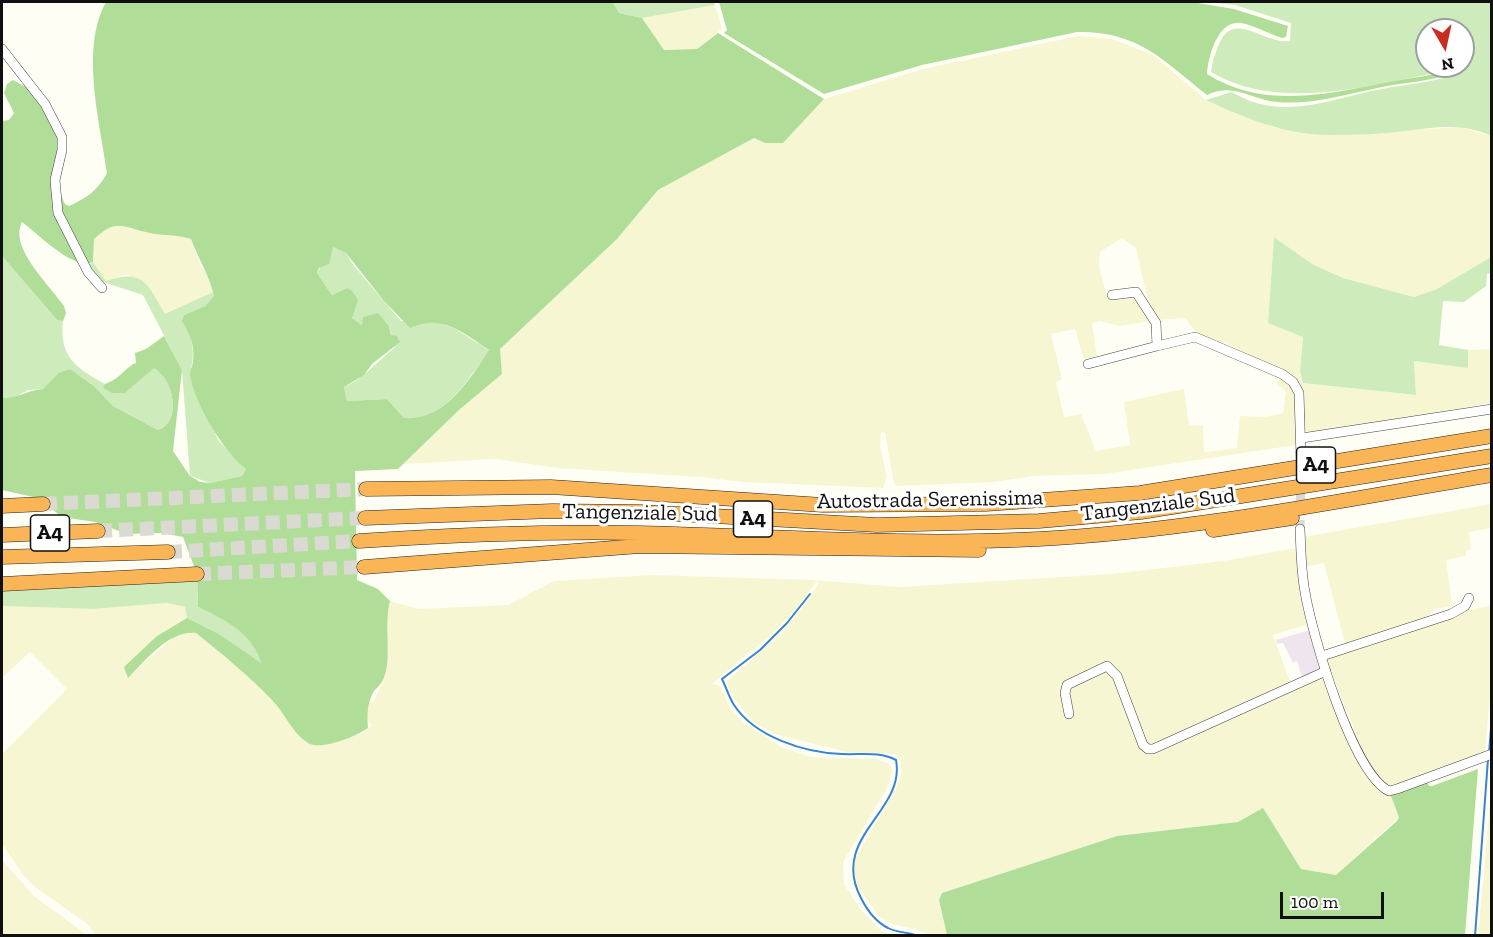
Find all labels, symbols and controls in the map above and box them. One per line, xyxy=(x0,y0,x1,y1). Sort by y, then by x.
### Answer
north arrow xyxy=(1415,18,1475,78)
text: N xyxy=(1440,54,1455,75)
road number: A4 xyxy=(1296,447,1336,483)
street label: Tangenziale Sud xyxy=(1079,482,1237,528)
street label: Autostrada Serenissima xyxy=(817,485,1043,515)
street label: Tangenziale Sud xyxy=(562,498,718,528)
road number: A4 xyxy=(734,501,772,537)
road number: A4 xyxy=(31,515,70,551)
scale bar xyxy=(1283,880,1386,918)
text: 100 m xyxy=(1291,891,1338,913)

